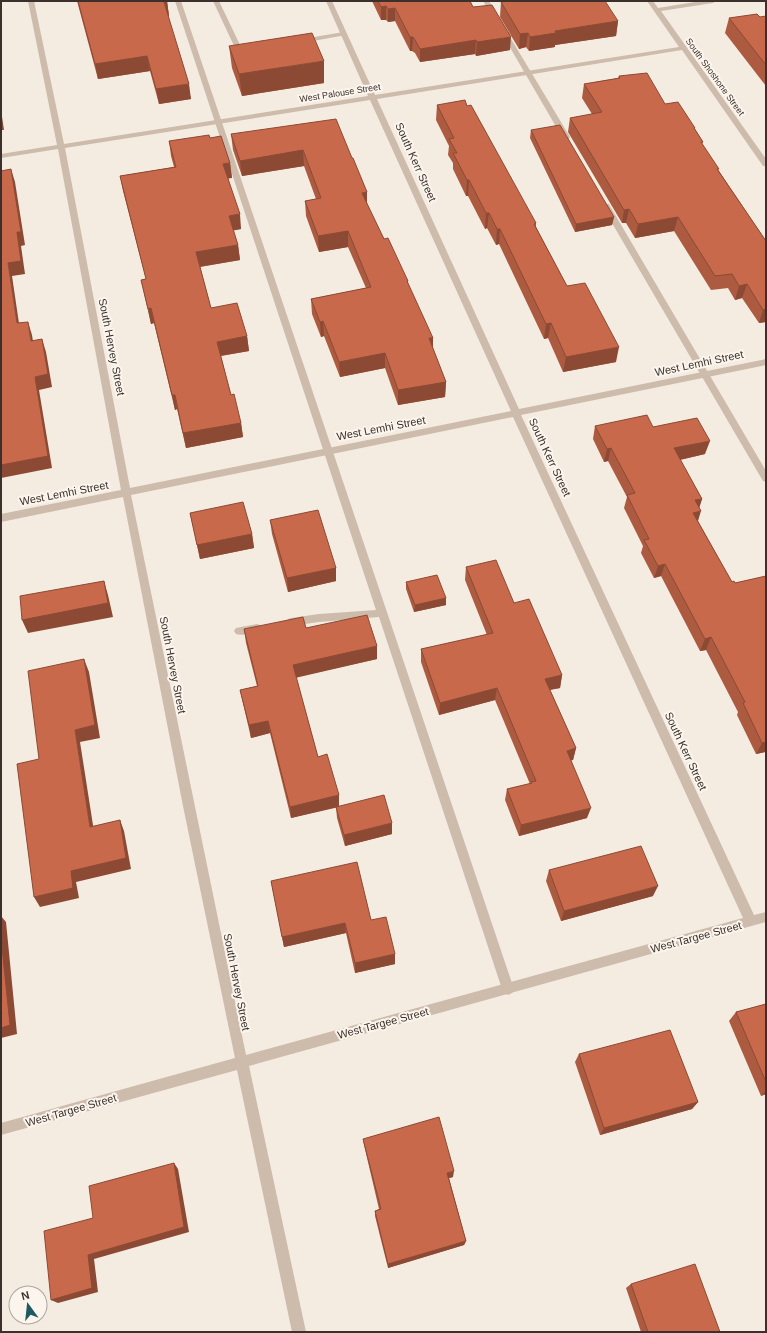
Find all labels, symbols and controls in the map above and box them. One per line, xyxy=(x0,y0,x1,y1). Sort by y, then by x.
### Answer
street label: South Shoshone Street xyxy=(684,36,747,118)
street label: West Palouse Street xyxy=(299,82,382,104)
street label: South Kerr Street xyxy=(393,121,439,203)
street label: South Hervey Street xyxy=(97,297,127,397)
street label: West Lemhi Street xyxy=(654,348,744,378)
street label: West Lemhi Street xyxy=(336,413,426,443)
street label: South Kerr Street xyxy=(527,416,573,498)
street label: West Lemhi Street xyxy=(19,478,109,508)
street label: South Hervey Street xyxy=(158,615,188,715)
street label: South Kerr Street xyxy=(663,710,709,792)
street label: West Targee Street xyxy=(649,919,743,955)
street label: South Hervey Street xyxy=(222,932,252,1032)
street label: West Targee Street xyxy=(336,1005,430,1041)
street label: West Targee Street xyxy=(24,1091,118,1129)
north arrow xyxy=(8,1285,48,1325)
text: N xyxy=(20,1289,31,1302)

